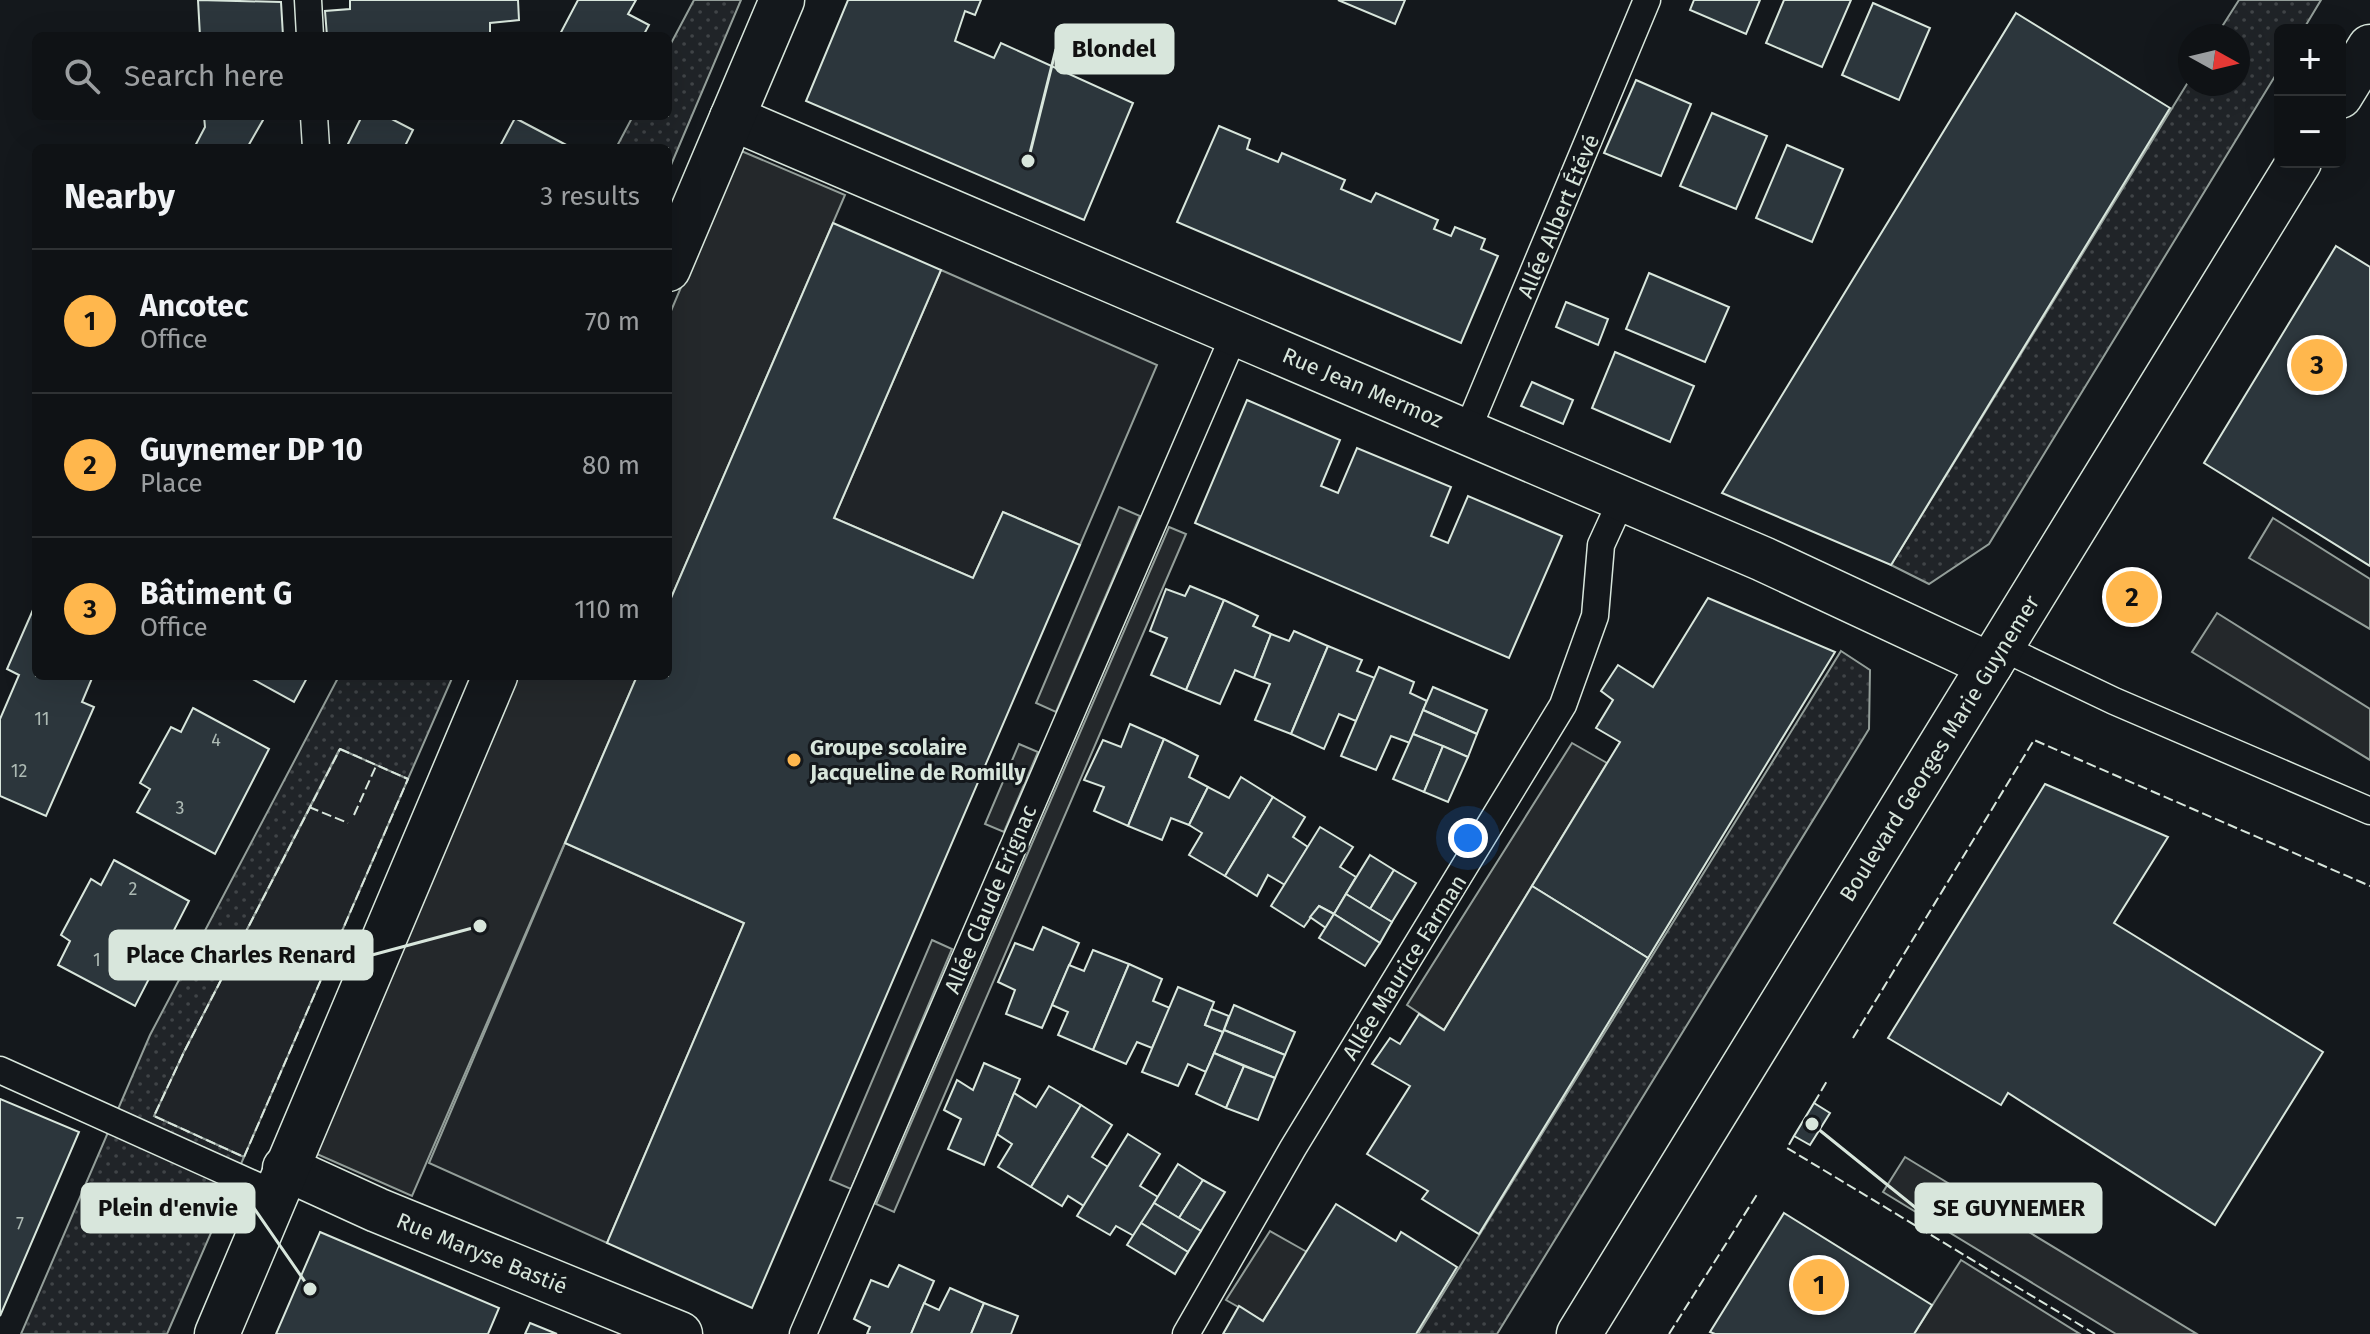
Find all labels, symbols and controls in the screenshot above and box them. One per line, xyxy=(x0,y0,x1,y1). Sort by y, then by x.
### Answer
north arrow xyxy=(2178,24,2250,96)
map controls xyxy=(2274,24,2346,168)
button: + xyxy=(2274,24,2346,96)
callout: Blondel xyxy=(1056,25,1173,73)
search box xyxy=(32,32,672,120)
text: Blondel xyxy=(1072,35,1157,63)
icon: search xyxy=(60,54,104,98)
text: Search here xyxy=(124,58,284,94)
button: − xyxy=(2274,96,2346,168)
street label: Allée Albert Étévé xyxy=(1512,130,1605,302)
text: Nearby xyxy=(64,176,175,217)
text: 3 results xyxy=(540,181,640,212)
text: Ancotec xyxy=(140,288,248,324)
text: 1 xyxy=(84,306,96,337)
text: 70 m xyxy=(585,306,640,337)
text: Office xyxy=(140,324,208,355)
pin: 3 xyxy=(2291,335,2343,395)
street label: Rue Jean Mermoz xyxy=(1278,341,1447,433)
text: Guynemer DP 10 xyxy=(140,432,363,468)
text: 2 xyxy=(83,450,97,481)
text: 80 m xyxy=(582,450,640,481)
text: Place xyxy=(140,468,203,499)
pin: 2 xyxy=(2106,567,2158,627)
text: Bâtiment G xyxy=(140,576,292,612)
street label: Boulevard Georges Marie Guynemer xyxy=(1834,590,2045,906)
text: 3 xyxy=(83,594,97,625)
text: 110 m xyxy=(574,594,640,625)
text: Office xyxy=(140,612,208,643)
house number: 11 xyxy=(34,708,50,730)
house number: 4 xyxy=(211,729,221,751)
place label: Groupe scolaire Jacqueline de Romilly xyxy=(809,734,1026,786)
marker: Groupe scolaire Jacqueline de Romilly xyxy=(785,751,803,769)
house number: 12 xyxy=(11,760,27,782)
house number: 3 xyxy=(176,797,184,819)
street label: Allée Claude Erignac xyxy=(938,801,1042,998)
your location xyxy=(1448,818,1488,858)
street label: Allée Maurice Farman xyxy=(1336,870,1472,1065)
house number: 2 xyxy=(129,878,138,900)
callout: Place Charles Renard xyxy=(110,931,372,979)
text: Place Charles Renard xyxy=(126,941,356,969)
house number: 1 xyxy=(93,949,101,971)
callout: Plein d'envie xyxy=(82,1184,254,1232)
callout: SE GUYNEMER xyxy=(1916,1184,2101,1232)
text: Plein d'envie xyxy=(98,1194,238,1222)
text: SE GUYNEMER xyxy=(1933,1194,2085,1222)
street label: Rue Maryse Bastié xyxy=(392,1207,571,1300)
house number: 7 xyxy=(16,1213,24,1235)
pin: 1 xyxy=(1793,1255,1845,1315)

